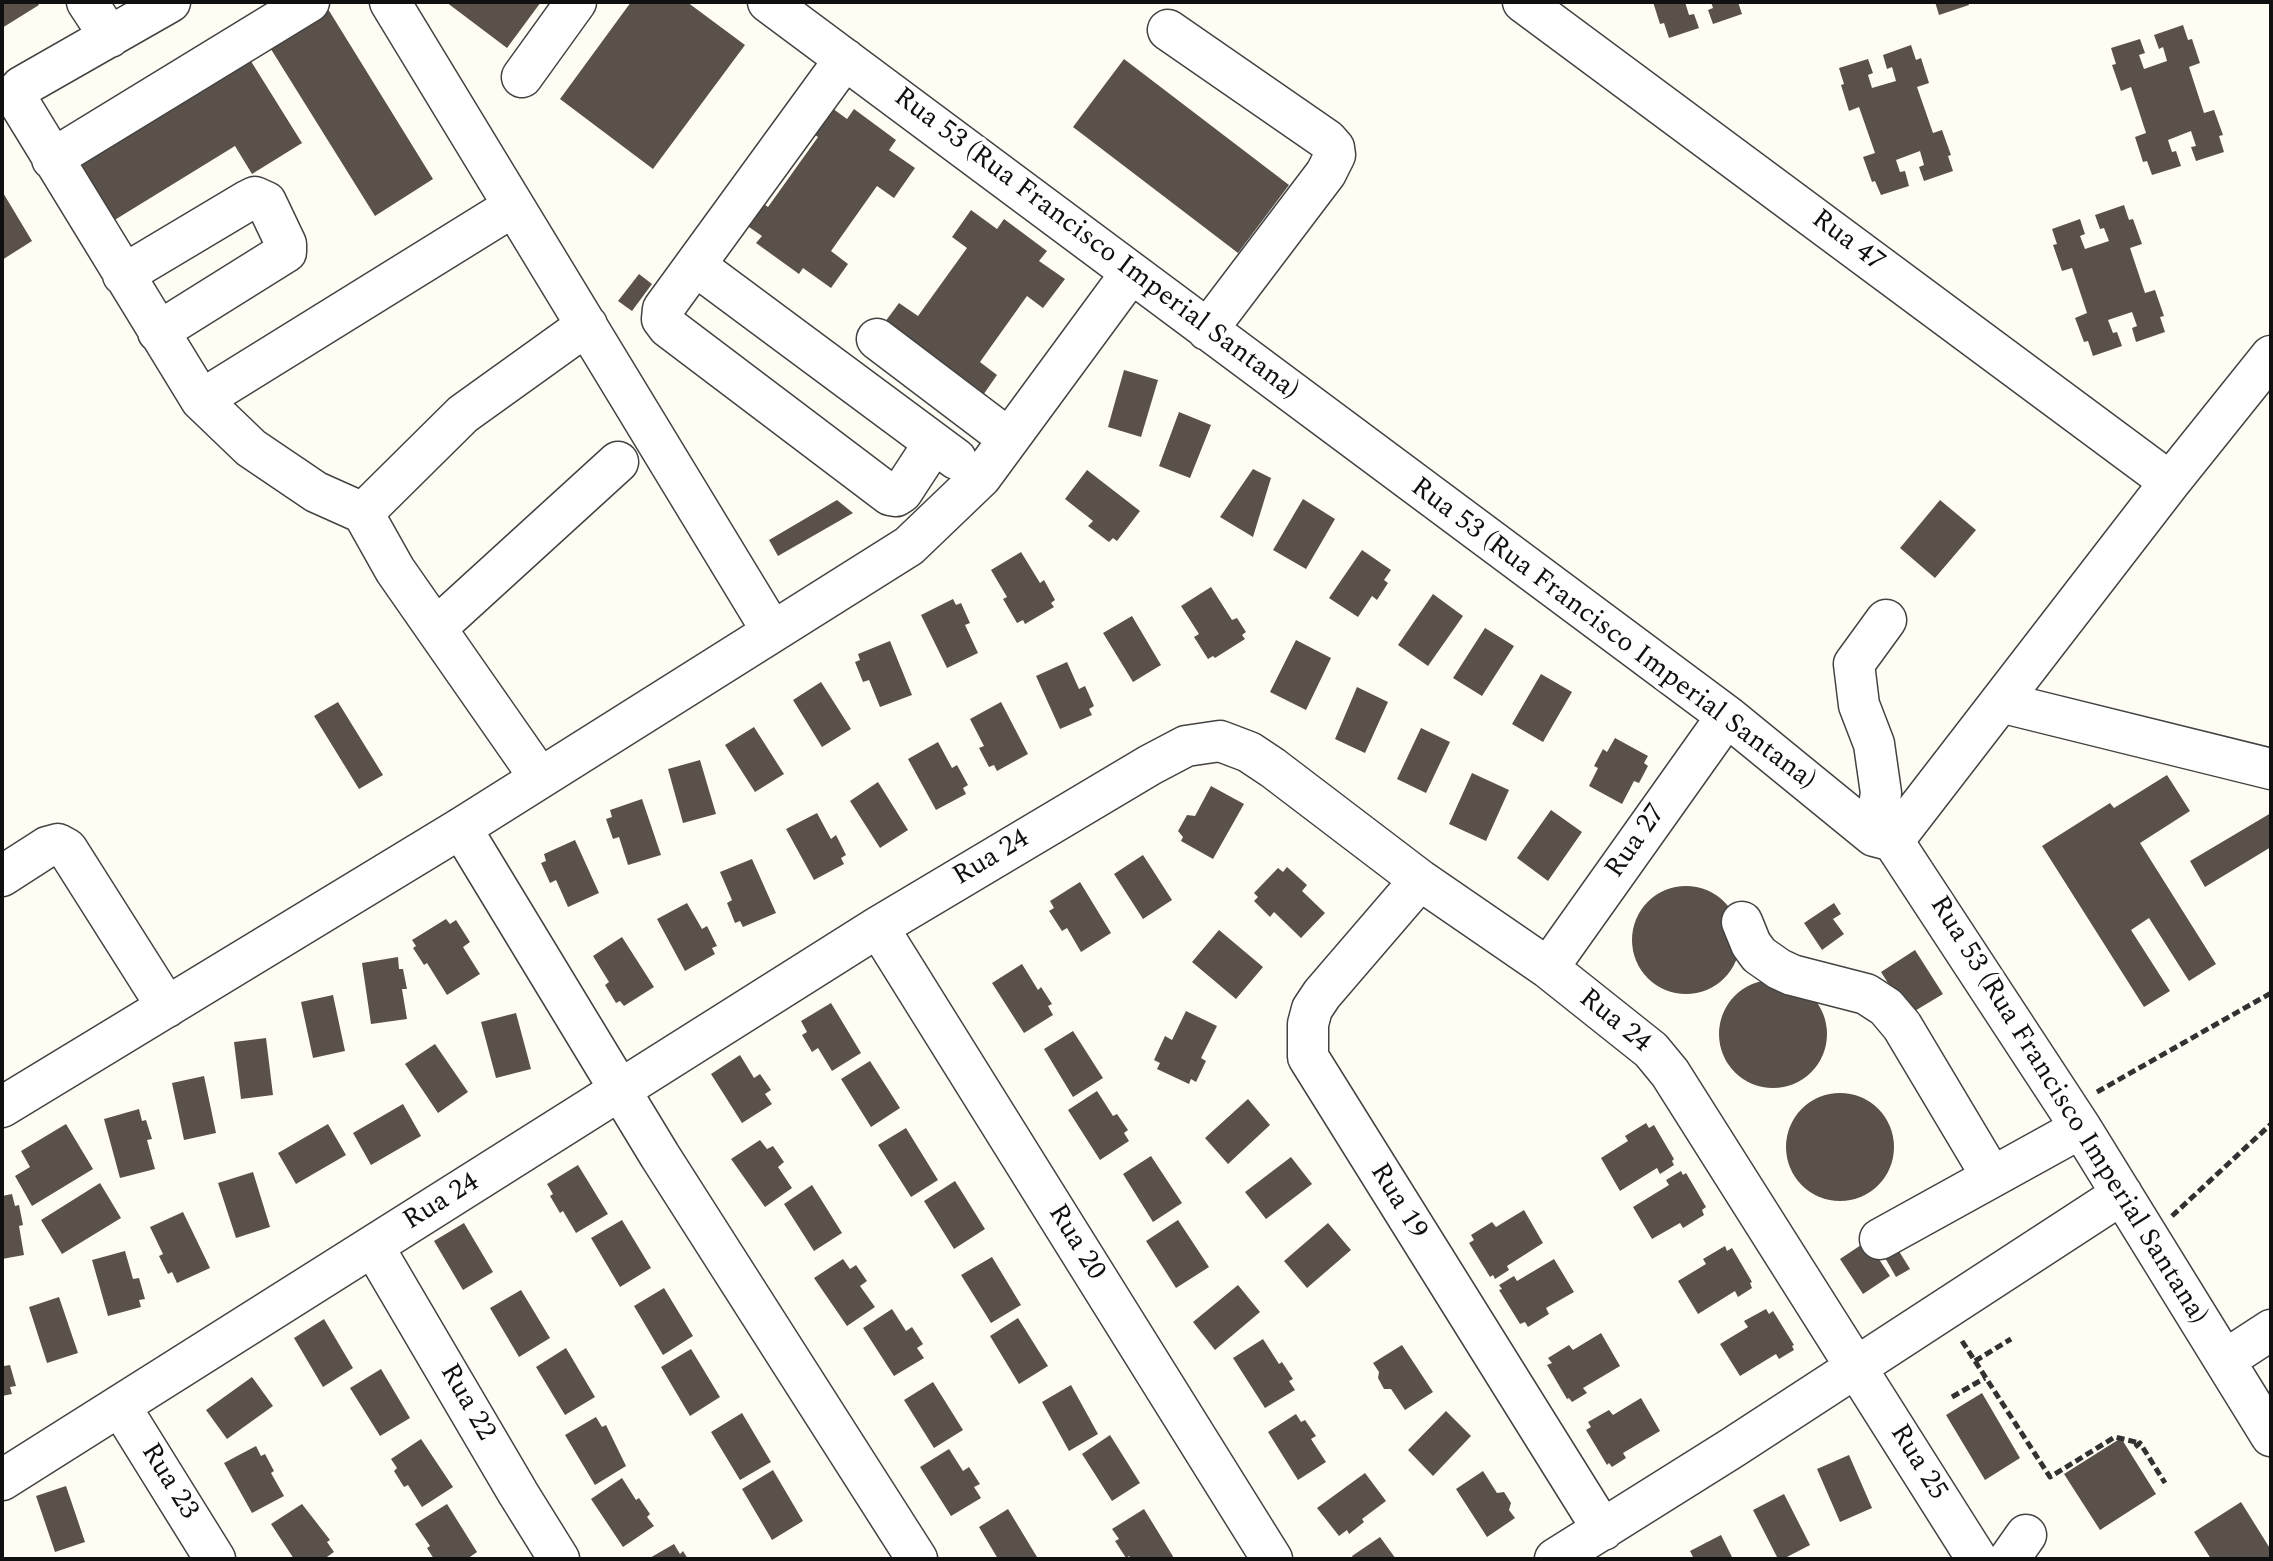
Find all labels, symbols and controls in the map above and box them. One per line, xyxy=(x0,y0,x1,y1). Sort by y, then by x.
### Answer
street label: Rua 53 (Rua Francisco Imperial Santana) xyxy=(886,82,1304,408)
street label: Rua 47 xyxy=(1804,204,1890,280)
street label: Rua 53 (Rua Francisco Imperial Santana) xyxy=(1403,472,1821,798)
street label: Rua 27 xyxy=(1599,798,1675,886)
street label: Rua 24 xyxy=(948,823,1036,895)
street label: Rua 53 (Rua Francisco Imperial Santana) xyxy=(1921,891,2213,1331)
street label: Rua 24 xyxy=(1571,983,1657,1061)
street label: Rua 19 xyxy=(1361,1158,1433,1246)
street label: Rua 24 xyxy=(398,1167,486,1239)
street label: Rua 20 xyxy=(1039,1199,1111,1287)
street label: Rua 22 xyxy=(431,1359,501,1447)
street label: Rua 25 xyxy=(1881,1419,1953,1507)
street label: Rua 23 xyxy=(132,1438,204,1526)

